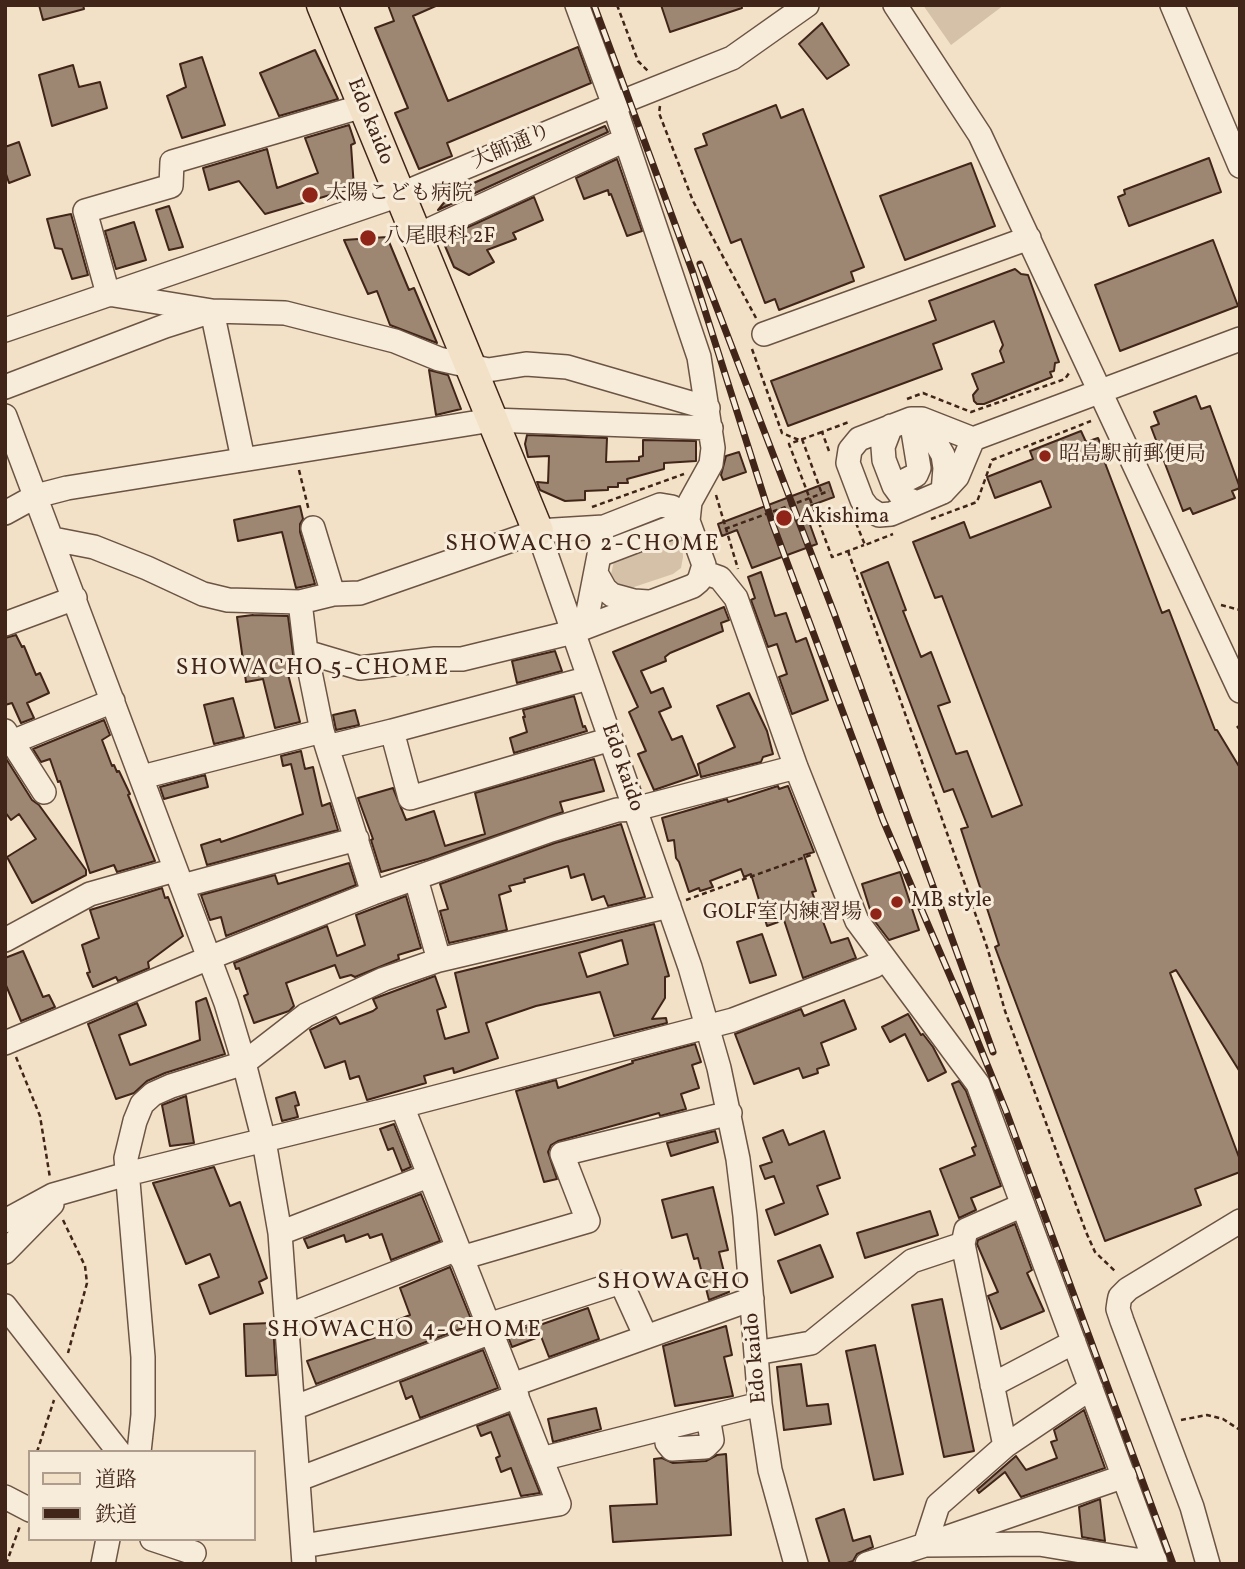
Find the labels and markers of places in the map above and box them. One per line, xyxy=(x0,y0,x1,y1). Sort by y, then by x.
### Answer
place label: 太陽こども病院 xyxy=(326,182,473,208)
marker: 太陽こども病院 xyxy=(300,185,320,205)
place label: 八尾眼科 2F xyxy=(384,225,495,251)
marker: 八尾眼科 2F xyxy=(358,228,378,248)
place label: 昭島駅前郵便局 xyxy=(1059,443,1206,469)
marker: 昭島駅前郵便局 xyxy=(1037,448,1053,464)
place label: Akishima xyxy=(800,505,889,531)
marker: Akishima xyxy=(774,508,794,528)
place label: MB style xyxy=(911,889,992,915)
marker: MB style xyxy=(889,894,905,910)
place label: GOLF室内練習場 xyxy=(703,901,862,927)
marker: GOLF室内練習場 xyxy=(868,906,884,922)

